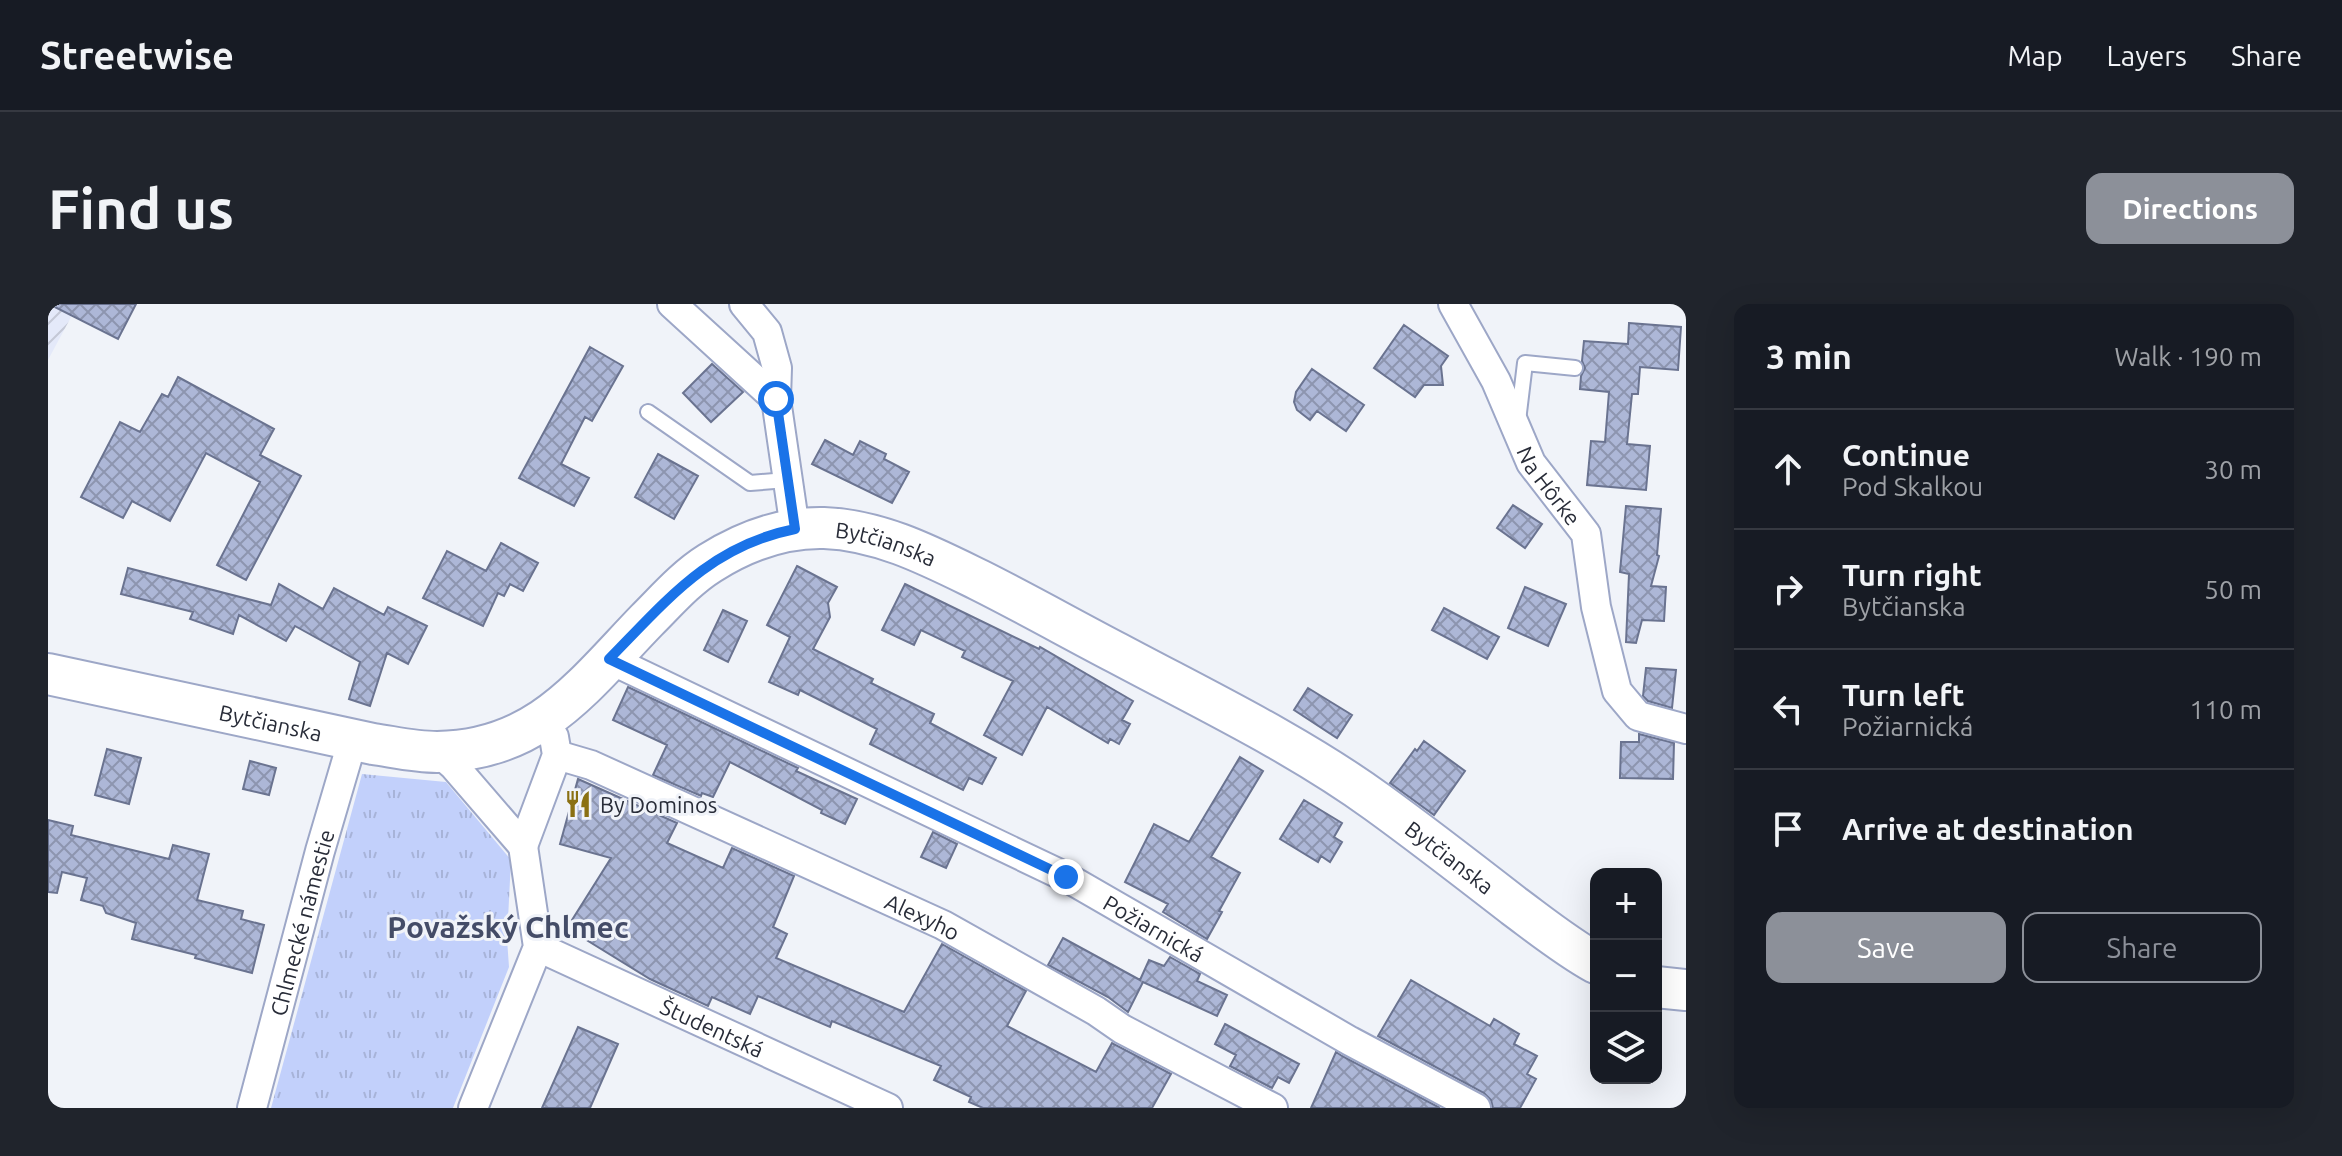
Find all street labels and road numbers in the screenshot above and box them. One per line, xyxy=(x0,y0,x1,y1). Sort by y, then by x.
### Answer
street label: Na Hôrke xyxy=(1513,442,1586,529)
street label: Bytčianska xyxy=(834,516,940,570)
street label: Bytčianska xyxy=(217,699,325,745)
street label: Bytčianska xyxy=(1401,815,1499,898)
street label: Chlmecké námestie xyxy=(264,826,338,1018)
street label: Alexyho xyxy=(882,888,964,945)
street label: Požiarnická xyxy=(1100,889,1208,966)
street label: Študentská xyxy=(657,993,768,1062)

